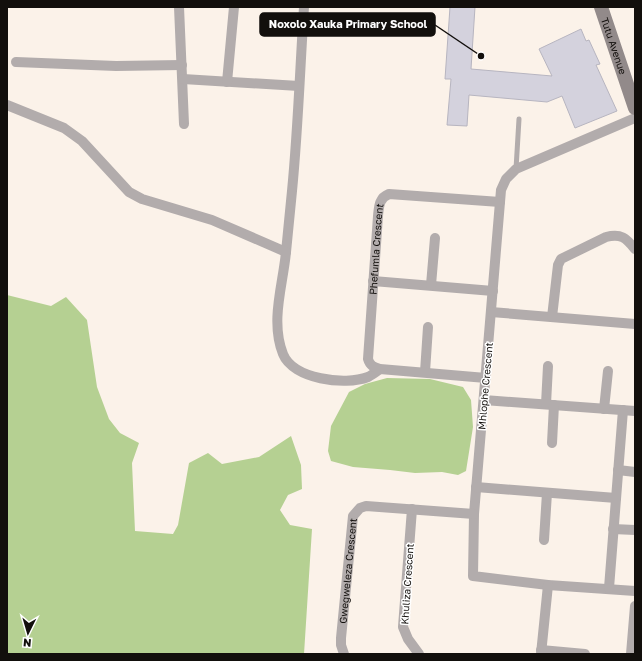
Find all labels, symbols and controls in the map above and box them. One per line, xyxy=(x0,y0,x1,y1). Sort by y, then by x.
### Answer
callout: Noxolo Xauka Primary School xyxy=(260,13,435,36)
street label: Tutu Avenue xyxy=(599,16,629,76)
text: Noxolo Xauka Primary School xyxy=(269,17,428,30)
street label: Phefumla Crescent xyxy=(367,202,386,295)
street label: Mhlophe Crescent xyxy=(475,342,495,430)
street label: Gwegweleza Crescent xyxy=(336,517,359,624)
street label: Khuliza Crescent xyxy=(398,543,416,625)
north arrow xyxy=(8,613,48,653)
text: N xyxy=(22,637,32,650)

